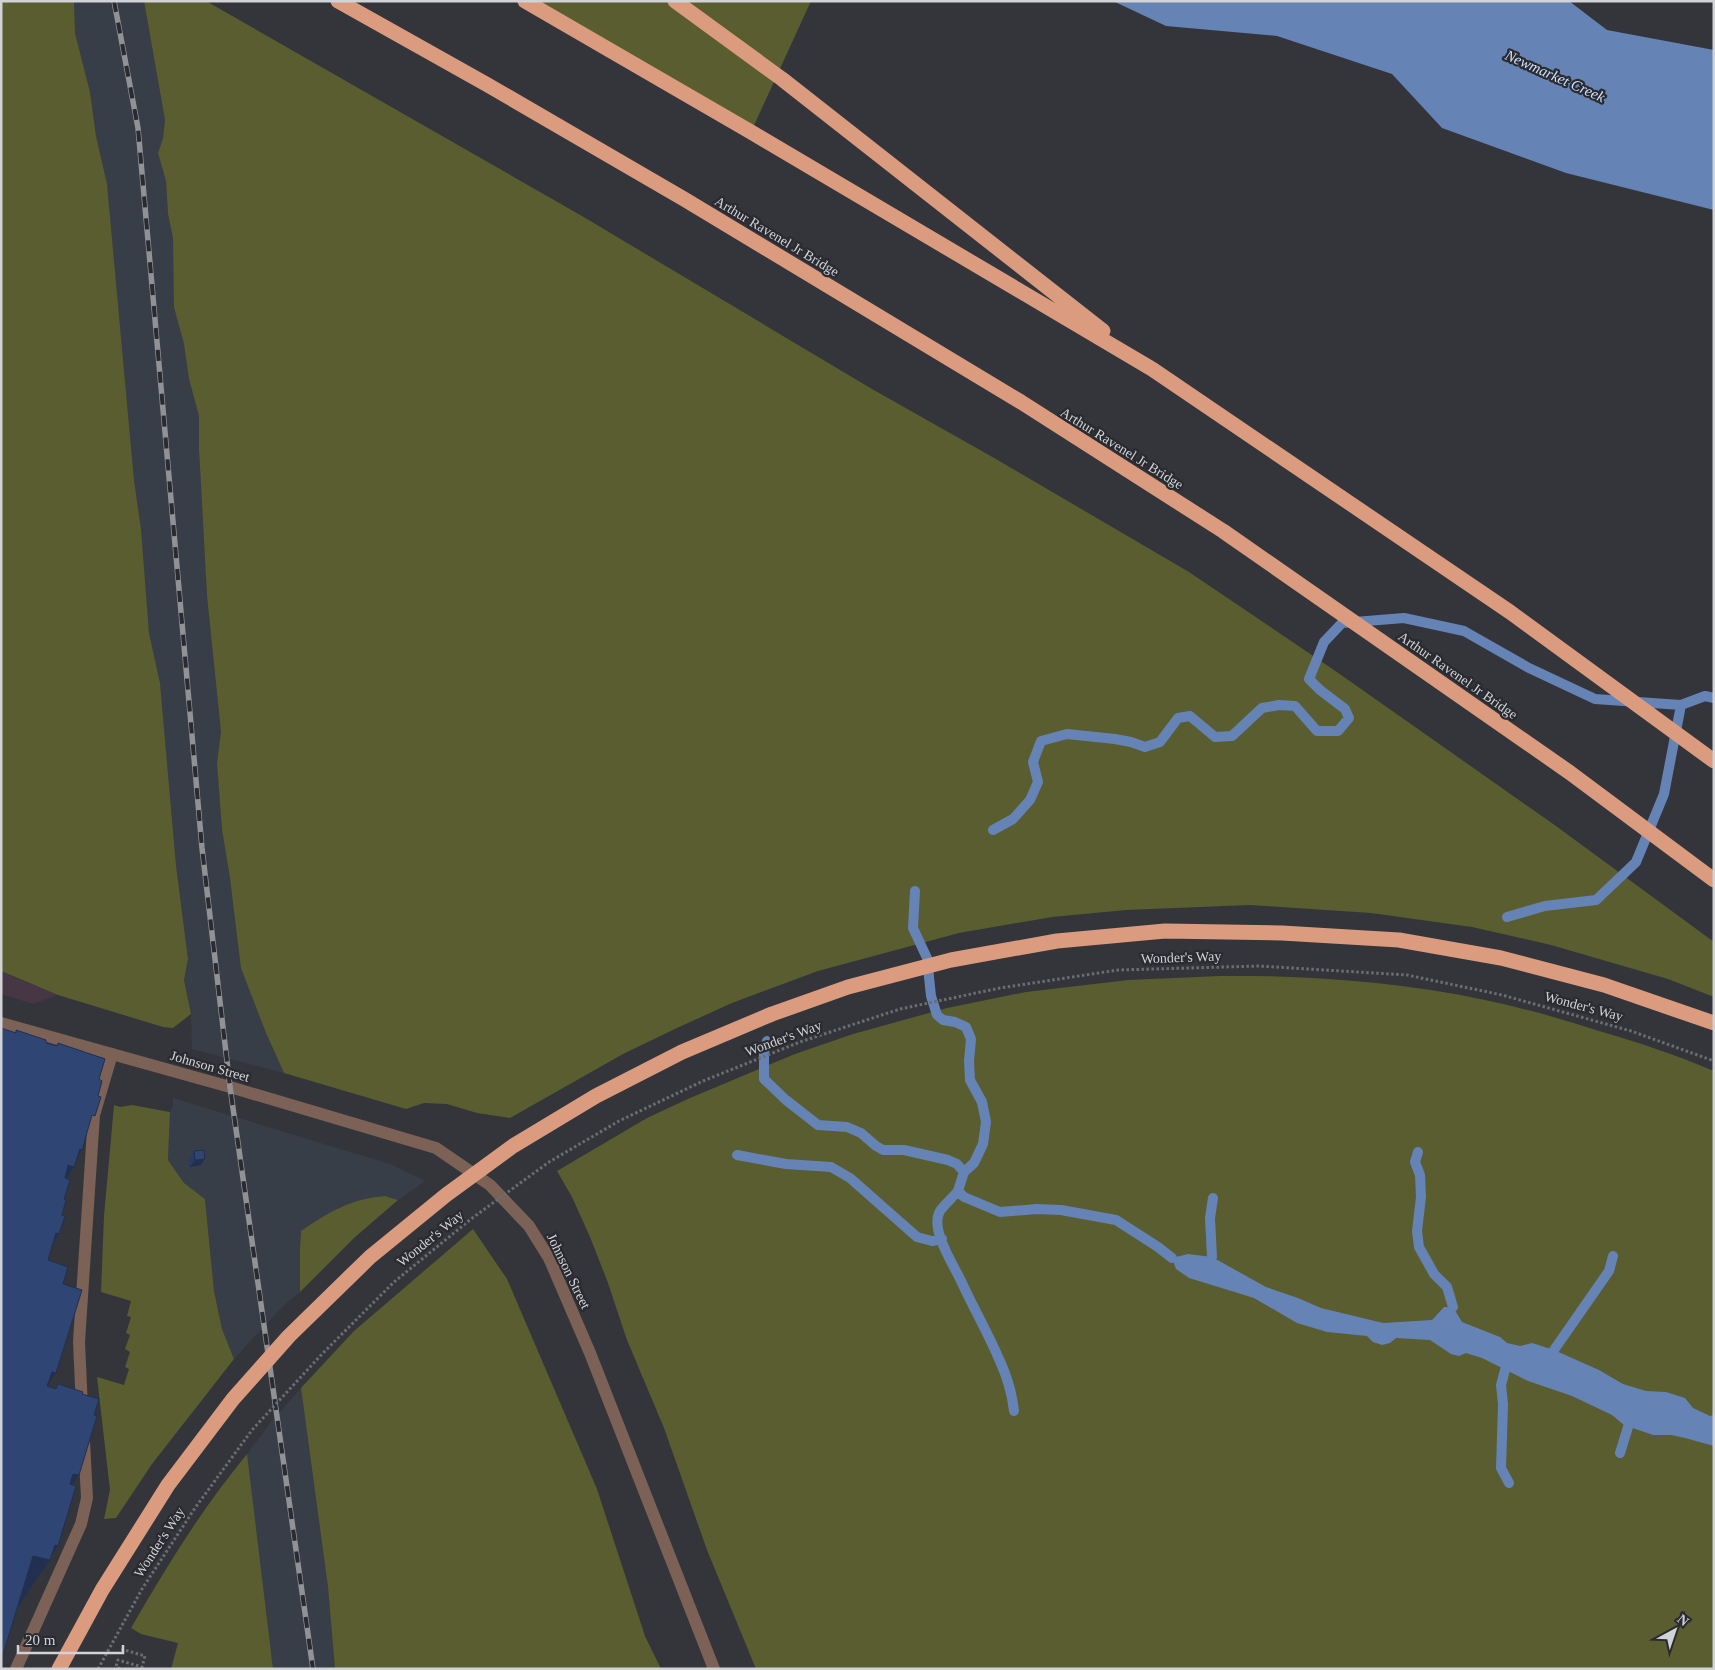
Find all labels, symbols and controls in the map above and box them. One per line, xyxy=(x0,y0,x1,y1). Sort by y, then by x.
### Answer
water label: Newmarket Creek xyxy=(1502,46,1608,105)
street label: Arthur Ravenel Jr Bridge xyxy=(712,193,841,279)
street label: Arthur Ravenel Jr Bridge xyxy=(1058,404,1186,492)
street label: Arthur Ravenel Jr Bridge xyxy=(1395,629,1520,722)
street label: Wonder's Way xyxy=(1141,949,1222,966)
street label: Wonder's Way xyxy=(1543,989,1625,1024)
street label: Wonder's Way xyxy=(743,1018,824,1059)
street label: Johnson Street xyxy=(168,1048,251,1085)
street label: Wonder's Way xyxy=(394,1207,466,1270)
street label: Johnson Street xyxy=(544,1231,593,1311)
street label: Wonder's Way xyxy=(131,1504,188,1580)
north arrow xyxy=(1650,1605,1700,1655)
text: N xyxy=(1674,1611,1692,1629)
scale bar xyxy=(18,1622,122,1654)
text: 20 m xyxy=(25,1632,56,1648)

